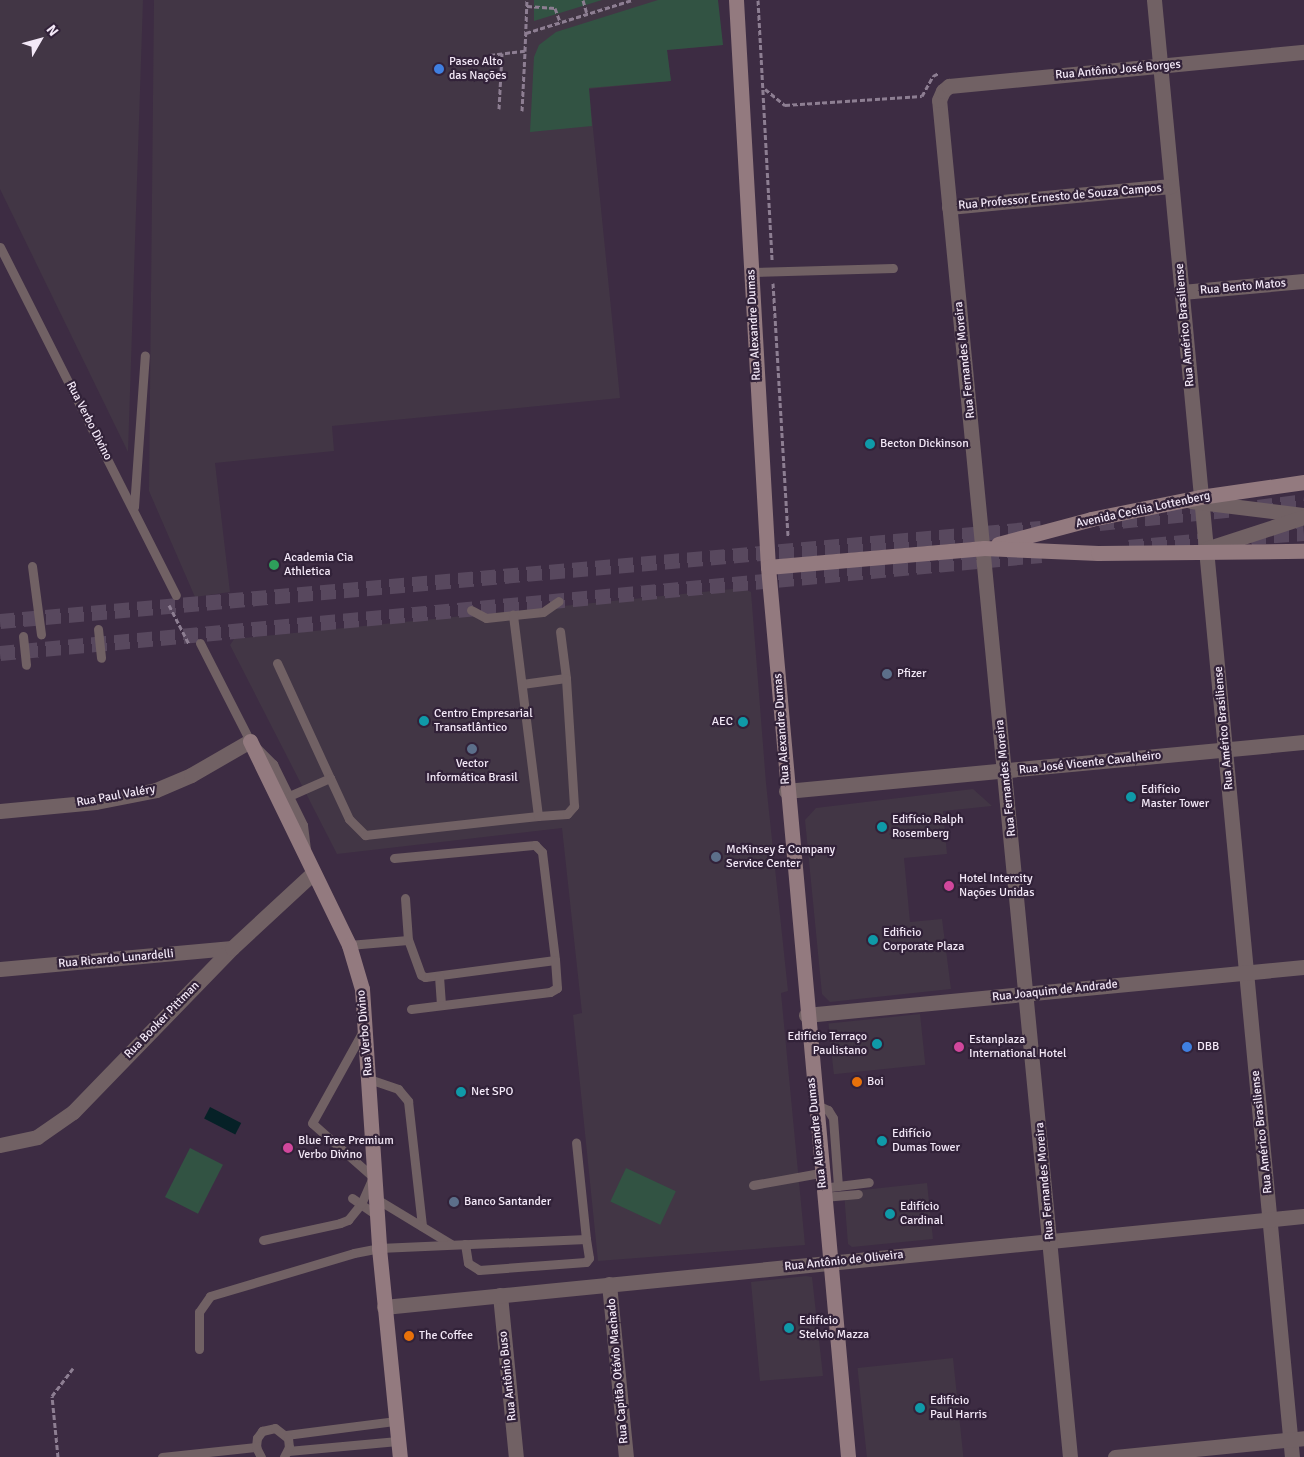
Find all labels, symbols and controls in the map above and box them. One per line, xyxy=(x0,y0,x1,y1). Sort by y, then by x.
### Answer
north arrow xyxy=(15,15,65,65)
text: N xyxy=(43,21,62,40)
place label: Paseo Alto das Nações xyxy=(449,55,507,83)
street label: Rua Antônio José Borges xyxy=(1055,57,1181,83)
marker: Paseo Alto das Nações xyxy=(433,63,445,75)
street label: Rua Professor Ernesto de Souza Campos xyxy=(958,181,1162,213)
street label: Rua Américo Brasiliense xyxy=(1172,263,1198,387)
street label: Rua Alexandre Dumas xyxy=(744,269,764,381)
street label: Rua Bento Matos xyxy=(1199,276,1287,298)
street label: Rua Fernandes Moreira xyxy=(952,301,978,419)
street label: Rua Verbo Divino xyxy=(63,379,115,463)
place label: Becton Dickinson xyxy=(880,437,969,451)
marker: Becton Dickinson xyxy=(864,438,876,450)
street label: Avenida Cecília Lottenberg xyxy=(1075,489,1211,531)
place label: Academia Cia Athletica xyxy=(284,551,353,579)
marker: Academia Cia Athletica xyxy=(268,559,280,571)
street label: Rua Américo Brasiliense xyxy=(1211,666,1237,790)
place label: Pfizer xyxy=(897,667,926,681)
marker: Pfizer xyxy=(881,668,893,680)
street label: Rua Alexandre Dumas xyxy=(771,673,793,785)
place label: Centro Empresarial Transatlântico xyxy=(434,707,533,735)
marker: Centro Empresarial Transatlântico xyxy=(418,715,430,727)
place label: AEC xyxy=(712,715,733,729)
marker: AEC xyxy=(737,716,749,728)
street label: Rua Fernandes Moreira xyxy=(993,719,1019,837)
marker: Vector Informática Brasil xyxy=(466,743,478,755)
street label: Rua José Vicente Cavalheiro xyxy=(1018,748,1162,778)
place label: Vector Informática Brasil xyxy=(426,757,518,785)
street label: Rua Paul Valéry xyxy=(75,782,157,810)
place label: Edifício Master Tower xyxy=(1141,783,1209,811)
marker: Edifício Master Tower xyxy=(1125,791,1137,803)
place label: Edifício Ralph Rosemberg xyxy=(892,813,963,841)
marker: Edifício Ralph Rosemberg xyxy=(876,821,888,833)
place label: McKinsey & Company Service Center xyxy=(726,843,835,871)
marker: McKinsey & Company Service Center xyxy=(710,851,722,863)
place label: Hotel Intercity Nações Unidas xyxy=(959,872,1034,900)
marker: Hotel Intercity Nações Unidas xyxy=(943,880,955,892)
place label: Edificio Corporate Plaza xyxy=(883,926,964,954)
marker: Edificio Corporate Plaza xyxy=(867,934,879,946)
street label: Rua Ricardo Lunardelli xyxy=(58,947,174,971)
street label: Rua Joaquim de Andrade xyxy=(991,977,1119,1005)
street label: Rua Booker Pittman xyxy=(122,979,202,1061)
street label: Rua Verbo Divino xyxy=(354,989,376,1077)
place label: Edifício Terraço Paulistano xyxy=(788,1030,867,1058)
place label: Estanplaza International Hotel xyxy=(969,1033,1067,1061)
marker: Edifício Terraço Paulistano xyxy=(871,1038,883,1050)
place label: DBB xyxy=(1197,1040,1219,1054)
marker: Estanplaza International Hotel xyxy=(953,1041,965,1053)
marker: DBB xyxy=(1181,1041,1193,1053)
street label: Rua Américo Brasiliense xyxy=(1248,1070,1276,1194)
place label: Boi xyxy=(867,1075,884,1089)
marker: Boi xyxy=(851,1076,863,1088)
street label: Rua Alexandre Dumas xyxy=(804,1077,830,1189)
place label: Net SPO xyxy=(471,1085,513,1099)
marker: Net SPO xyxy=(455,1086,467,1098)
street label: Rua Fernandes Moreira xyxy=(1033,1122,1057,1240)
place label: Edifício Dumas Tower xyxy=(892,1127,960,1155)
place label: Blue Tree Premium Verbo Divino xyxy=(298,1134,394,1162)
marker: Edifício Dumas Tower xyxy=(876,1135,888,1147)
marker: Blue Tree Premium Verbo Divino xyxy=(282,1142,294,1154)
place label: Banco Santander xyxy=(464,1195,551,1209)
marker: Banco Santander xyxy=(448,1196,460,1208)
place label: Edifício Cardinal xyxy=(900,1200,943,1228)
marker: Edifício Cardinal xyxy=(884,1208,896,1220)
street label: Rua Antônio de Oliveira xyxy=(784,1248,904,1274)
street label: Rua Capitão Otávio Machado xyxy=(604,1298,632,1444)
place label: Edifício Stelvio Mazza xyxy=(799,1314,869,1342)
marker: Edifício Stelvio Mazza xyxy=(783,1322,795,1334)
place label: The Coffee xyxy=(419,1329,473,1343)
marker: The Coffee xyxy=(403,1330,415,1342)
street label: Rua Antônio Buso xyxy=(496,1330,520,1422)
place label: Edifício Paul Harris xyxy=(930,1394,987,1422)
marker: Edifício Paul Harris xyxy=(914,1402,926,1414)

